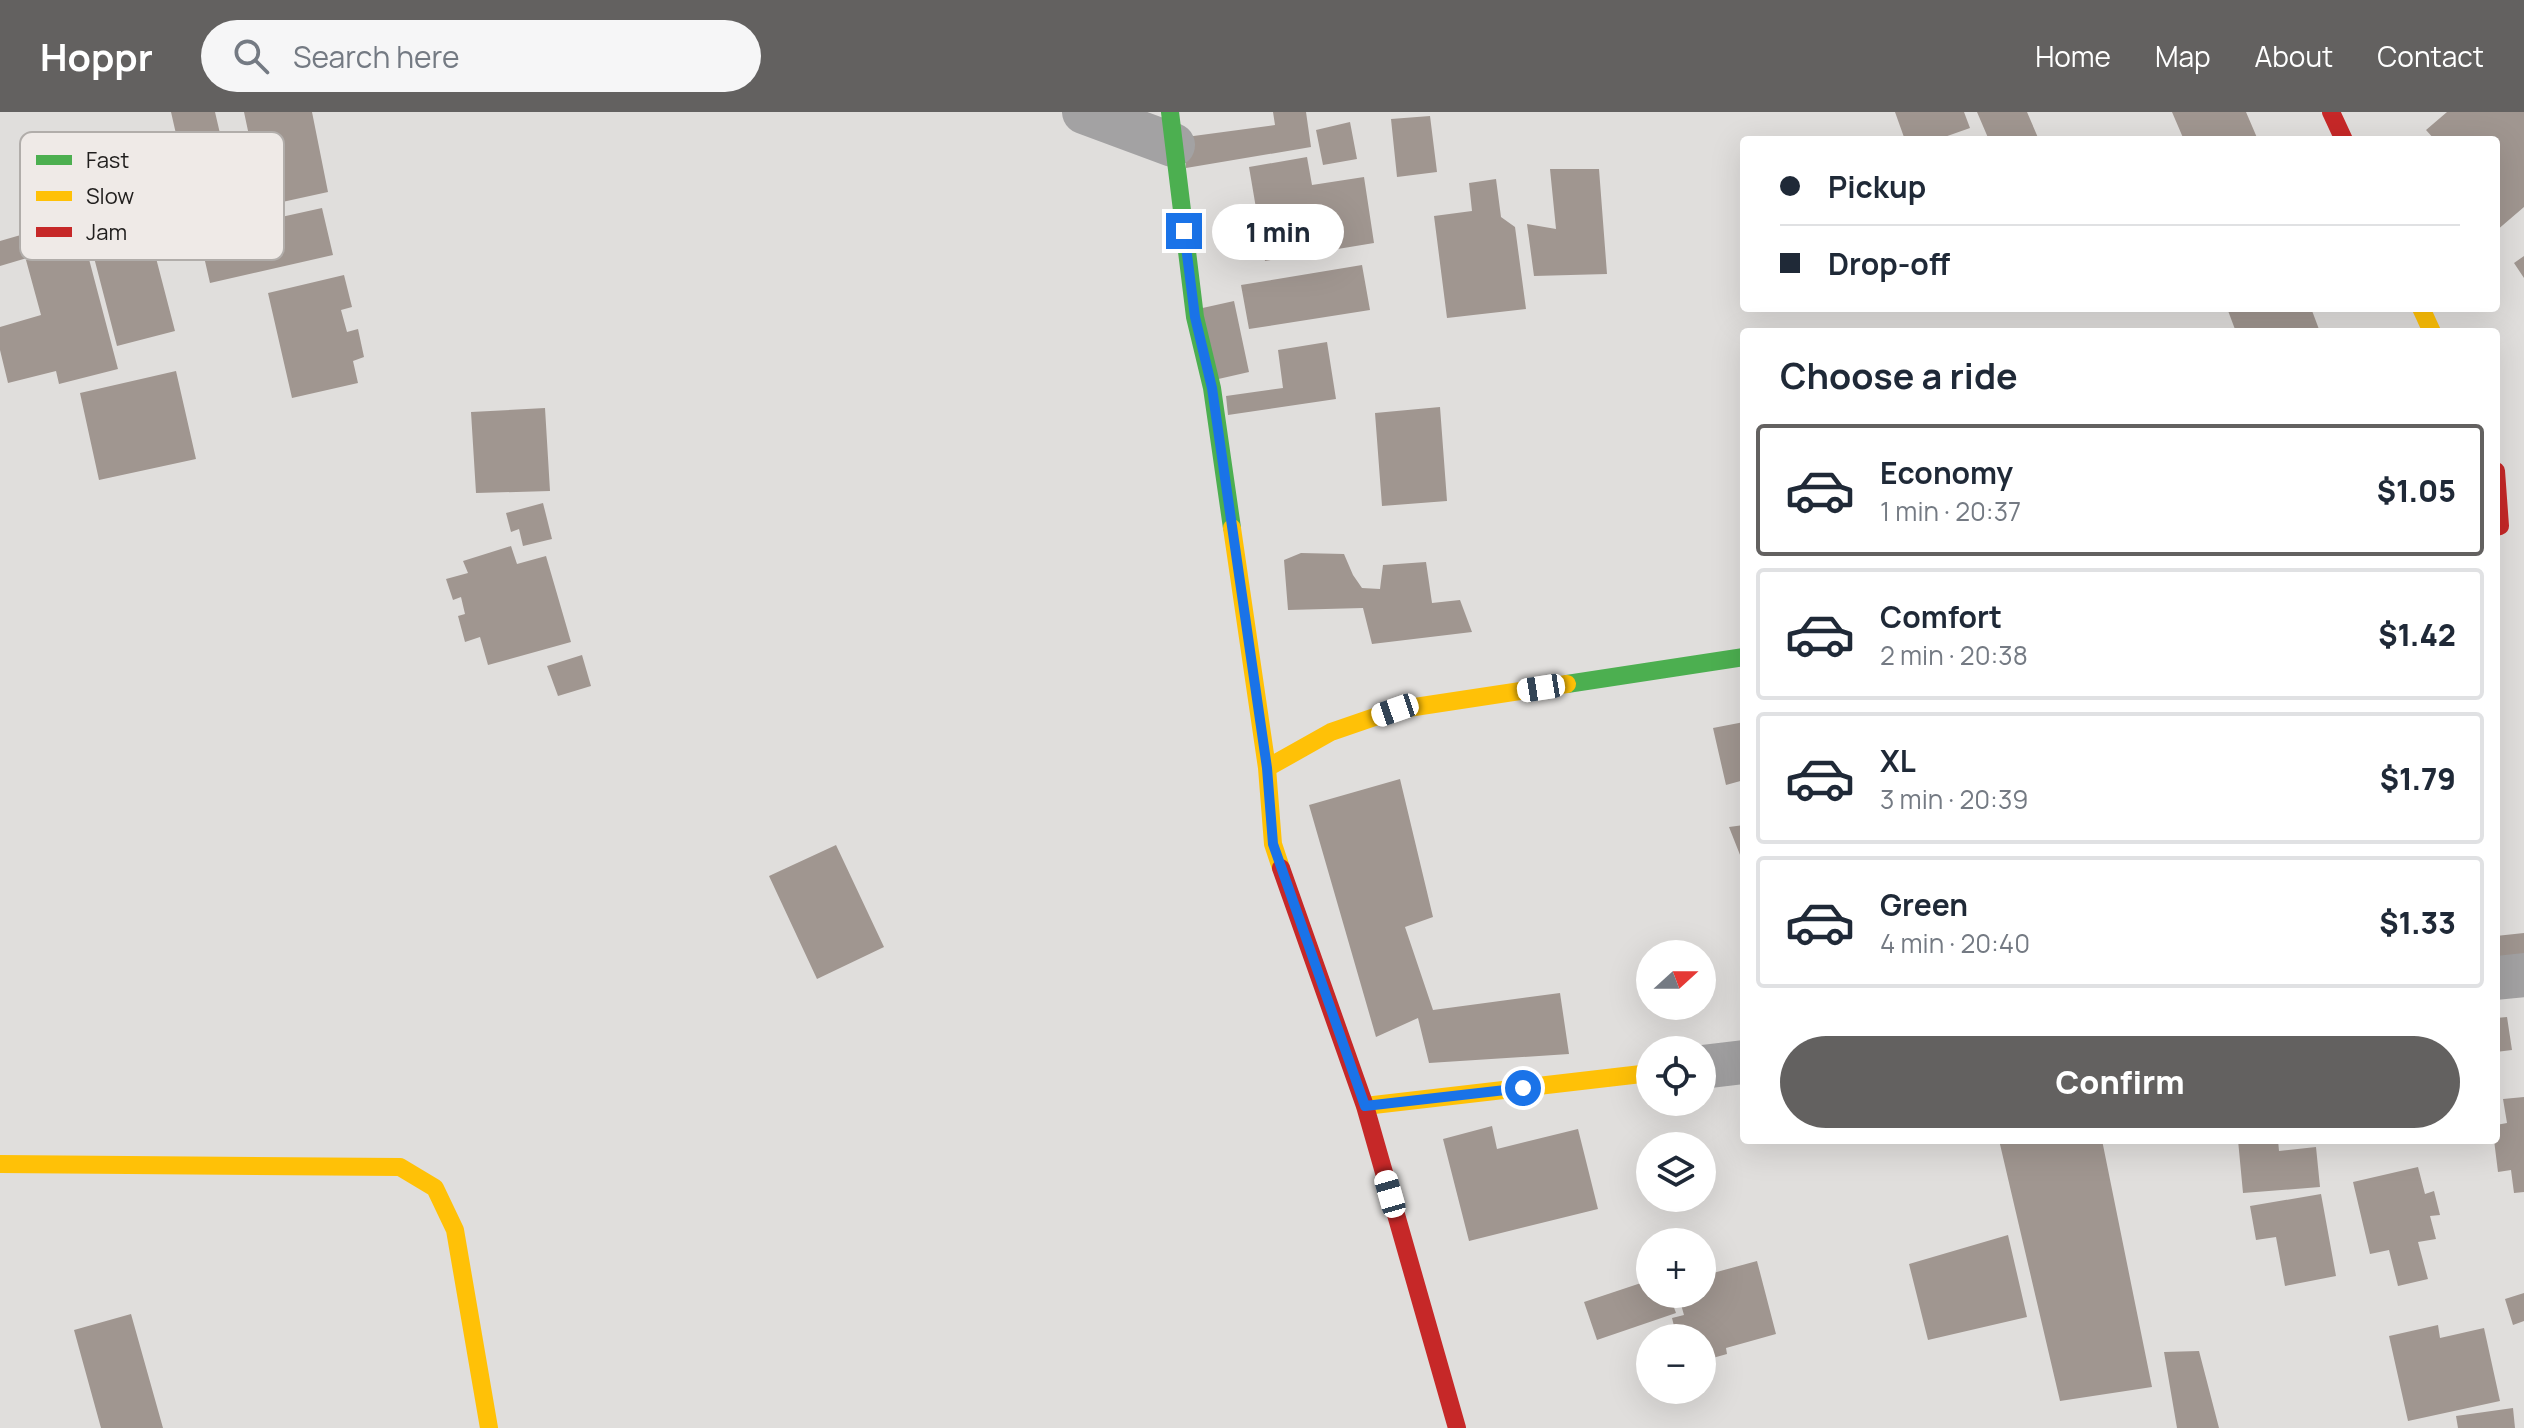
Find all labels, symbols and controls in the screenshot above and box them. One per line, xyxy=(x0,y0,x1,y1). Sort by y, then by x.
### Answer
search box xyxy=(201,20,761,92)
text: Hoppr xyxy=(40,30,153,82)
icon: search xyxy=(229,34,273,78)
text: Search here xyxy=(293,36,460,77)
text: Home xyxy=(2035,37,2111,75)
text: Map xyxy=(2155,37,2211,75)
text: About xyxy=(2255,37,2333,75)
text: Contact xyxy=(2377,37,2484,75)
legend xyxy=(20,132,284,260)
text: Fast xyxy=(86,145,129,175)
text: Pickup xyxy=(1828,166,1926,207)
text: Slow xyxy=(86,181,134,211)
callout: 1 min xyxy=(1212,203,1344,259)
route end xyxy=(1166,213,1202,249)
text: 1 min xyxy=(1245,214,1311,250)
text: Jam xyxy=(86,217,127,247)
text: Drop-off xyxy=(1828,243,1950,284)
text: Choose a ride xyxy=(1780,351,2018,400)
text: Economy xyxy=(1880,452,2013,493)
icon: car xyxy=(1784,454,1856,526)
text: $1.05 xyxy=(2377,470,2456,511)
text: 1 min · 20:37 xyxy=(1880,493,2021,529)
text: Comfort xyxy=(1880,596,2002,637)
icon: car xyxy=(1784,598,1856,670)
text: $1.42 xyxy=(2378,614,2456,655)
text: 2 min · 20:38 xyxy=(1880,637,2028,673)
car xyxy=(1515,672,1567,704)
car xyxy=(1368,691,1422,729)
text: XL xyxy=(1880,740,1916,781)
icon: car xyxy=(1784,742,1856,814)
text: $1.79 xyxy=(2380,758,2456,799)
text: 3 min · 20:39 xyxy=(1880,781,2028,817)
text: Green xyxy=(1880,884,1968,925)
icon: car xyxy=(1784,886,1856,958)
text: $1.33 xyxy=(2379,902,2456,943)
text: 4 min · 20:40 xyxy=(1880,925,2030,961)
north arrow xyxy=(1636,940,1716,1020)
map controls xyxy=(1636,940,1716,1404)
button: locate xyxy=(1636,1036,1716,1116)
button: Confirm xyxy=(1780,1036,2460,1128)
route start xyxy=(1505,1070,1541,1106)
button: layers xyxy=(1636,1132,1716,1212)
car xyxy=(1372,1168,1408,1220)
button: + xyxy=(1636,1228,1716,1308)
button: − xyxy=(1636,1324,1716,1404)

